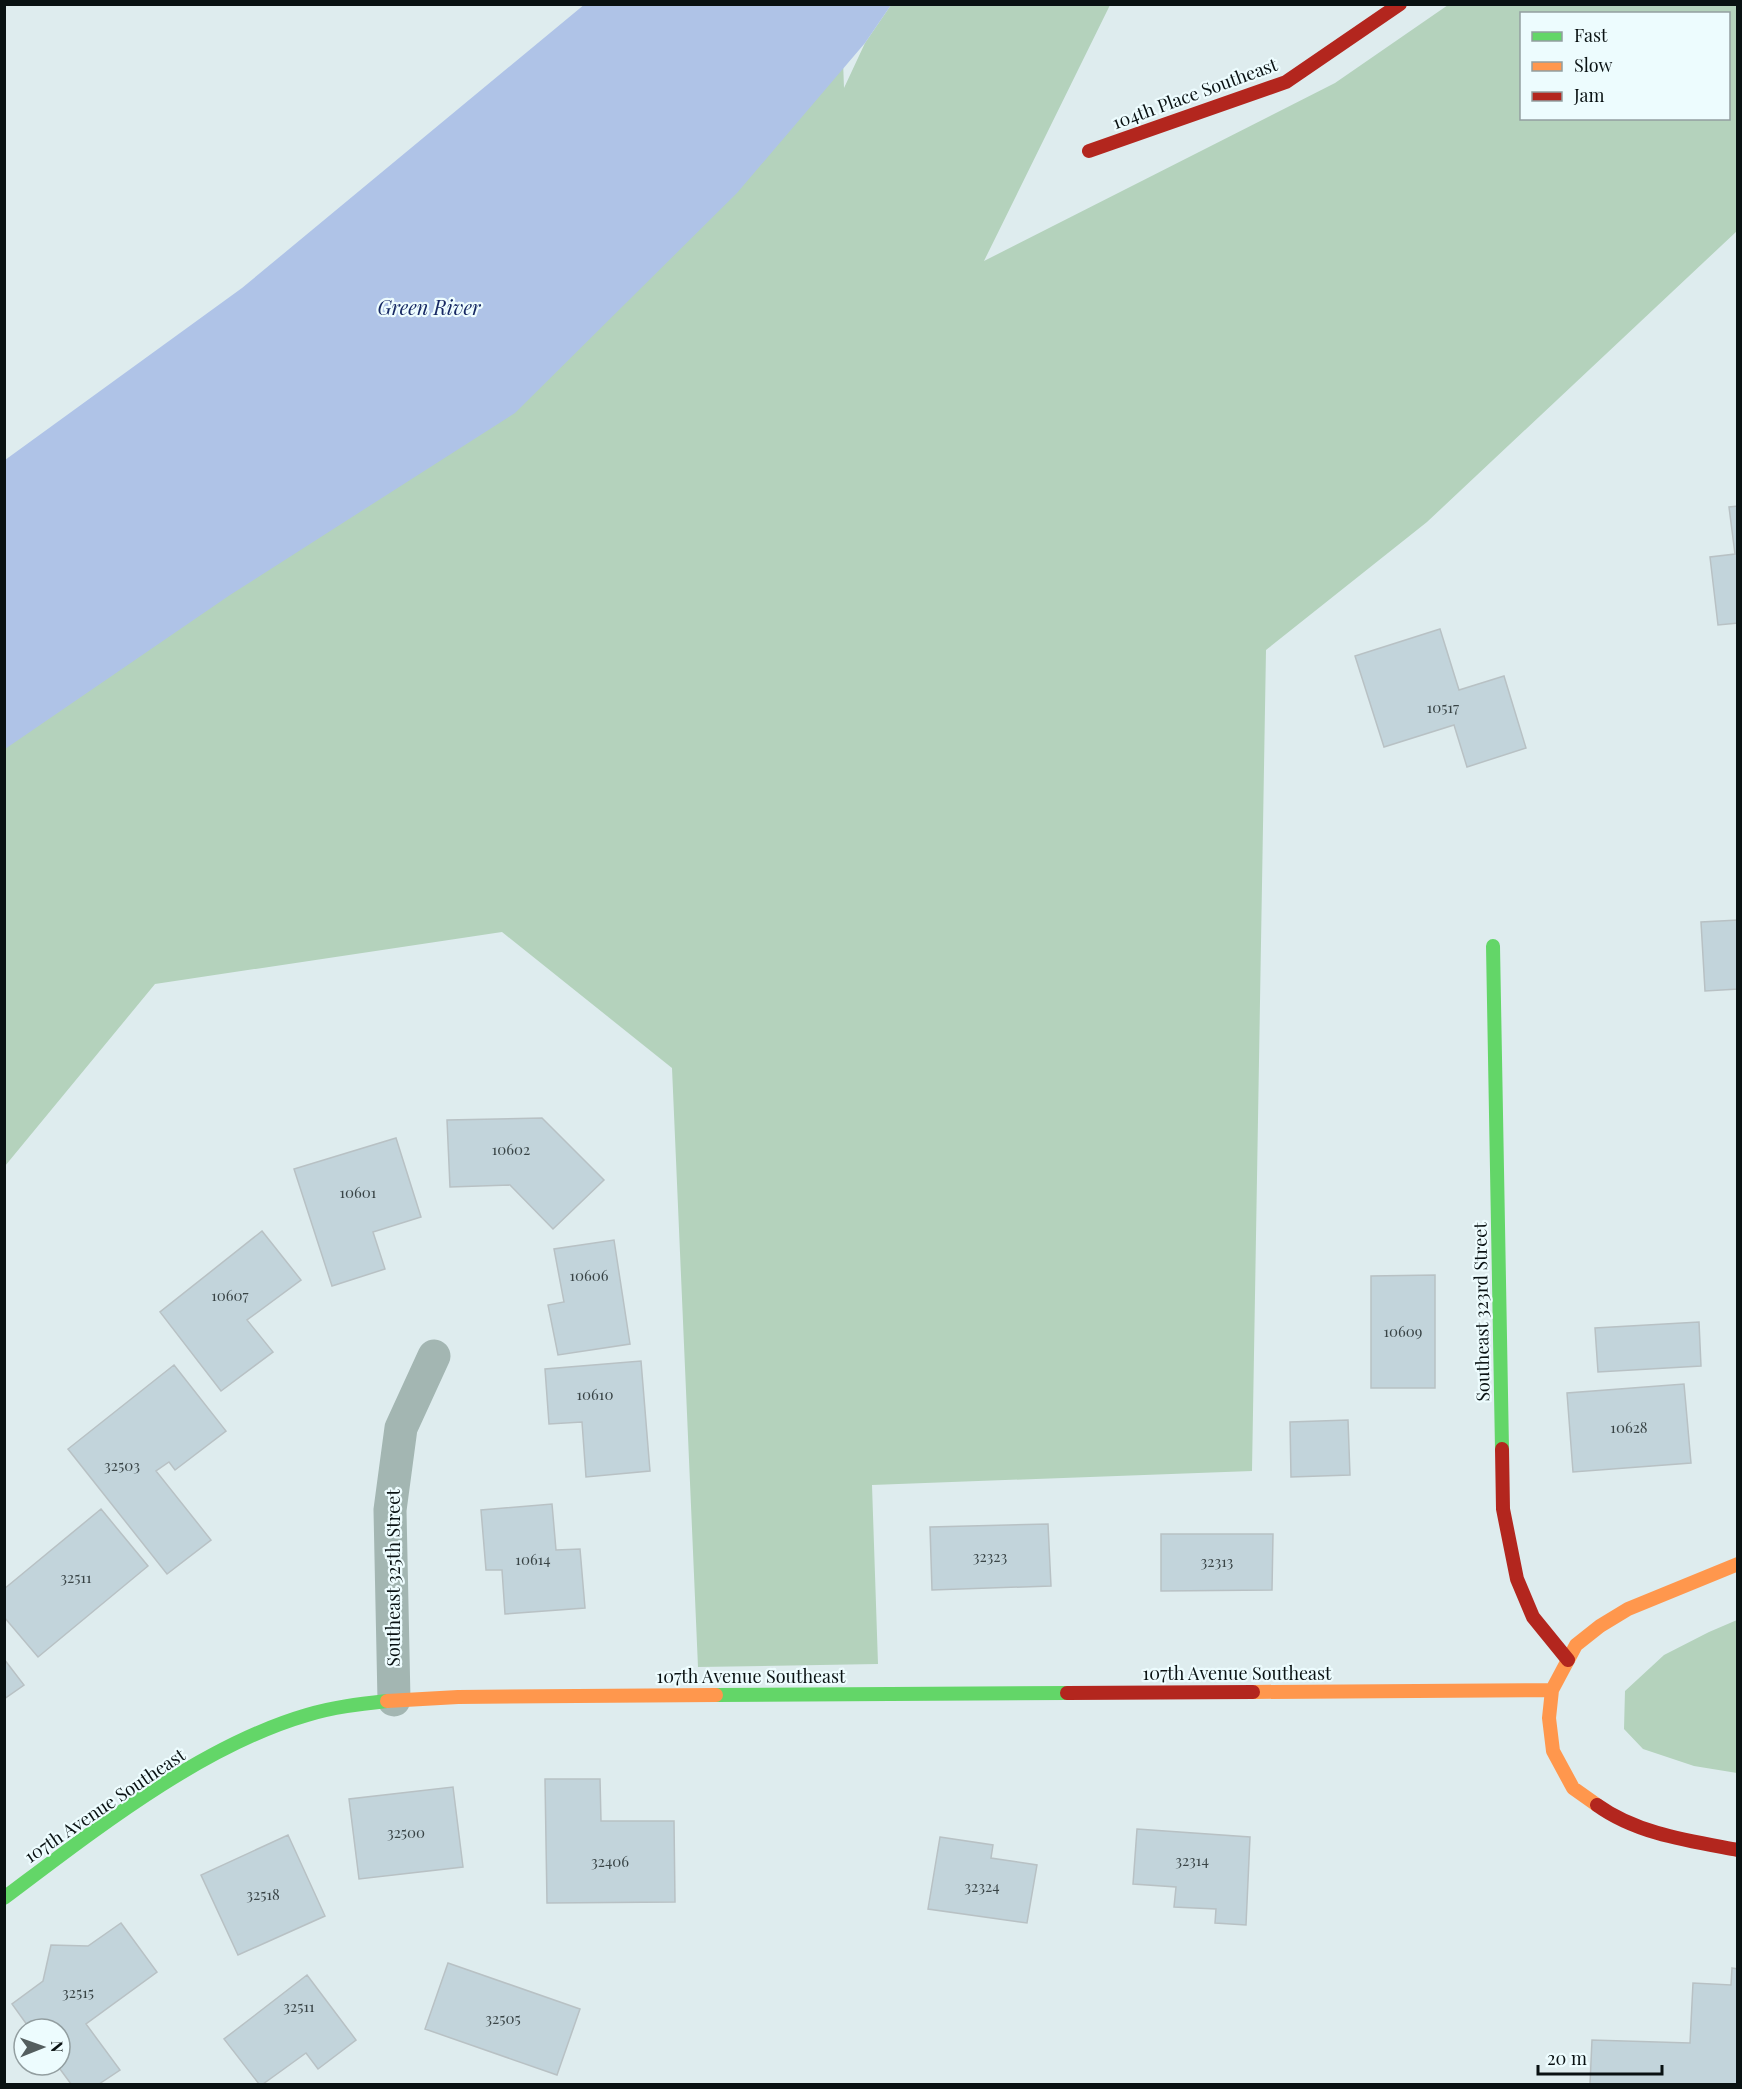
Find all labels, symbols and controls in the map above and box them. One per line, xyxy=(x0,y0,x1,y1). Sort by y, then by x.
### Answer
legend xyxy=(1520,12,1730,120)
text: Fast xyxy=(1574,23,1608,47)
street label: 104th Place Southeast xyxy=(1109,52,1281,134)
text: Slow xyxy=(1574,53,1612,77)
text: Jam xyxy=(1573,83,1604,107)
water label: Green River xyxy=(377,293,482,320)
house number: 10517 xyxy=(1427,697,1459,717)
house number: 10602 xyxy=(492,1139,530,1159)
house number: 10601 xyxy=(340,1182,377,1202)
street label: Southeast 323rd Street xyxy=(1467,1221,1495,1402)
house number: 10606 xyxy=(569,1265,609,1285)
house number: 10607 xyxy=(211,1285,249,1305)
house number: 10609 xyxy=(1384,1321,1422,1341)
house number: 10610 xyxy=(577,1384,613,1404)
house number: 10628 xyxy=(1610,1417,1648,1437)
house number: 32503 xyxy=(104,1455,140,1475)
street label: Southeast 325th Street xyxy=(381,1489,405,1667)
house number: 32323 xyxy=(973,1546,1008,1566)
house number: 10614 xyxy=(515,1549,551,1569)
house number: 32313 xyxy=(1201,1551,1234,1571)
house number: 32511 xyxy=(60,1567,92,1587)
street label: 107th Avenue Southeast xyxy=(1143,1661,1332,1685)
street label: 107th Avenue Southeast xyxy=(657,1664,846,1688)
street label: 107th Avenue Southeast xyxy=(19,1742,190,1868)
house number: 32500 xyxy=(387,1822,425,1842)
house number: 32314 xyxy=(1175,1850,1209,1870)
house number: 32406 xyxy=(591,1851,629,1871)
house number: 32324 xyxy=(964,1876,1000,1896)
house number: 32518 xyxy=(246,1884,280,1904)
house number: 32515 xyxy=(62,1982,94,2002)
house number: 32511 xyxy=(283,1996,315,2016)
house number: 32505 xyxy=(485,2008,521,2028)
north arrow xyxy=(12,2017,72,2077)
scale bar xyxy=(1538,2038,1662,2076)
text: N xyxy=(47,2041,68,2053)
text: 20 m xyxy=(1547,2046,1587,2070)

